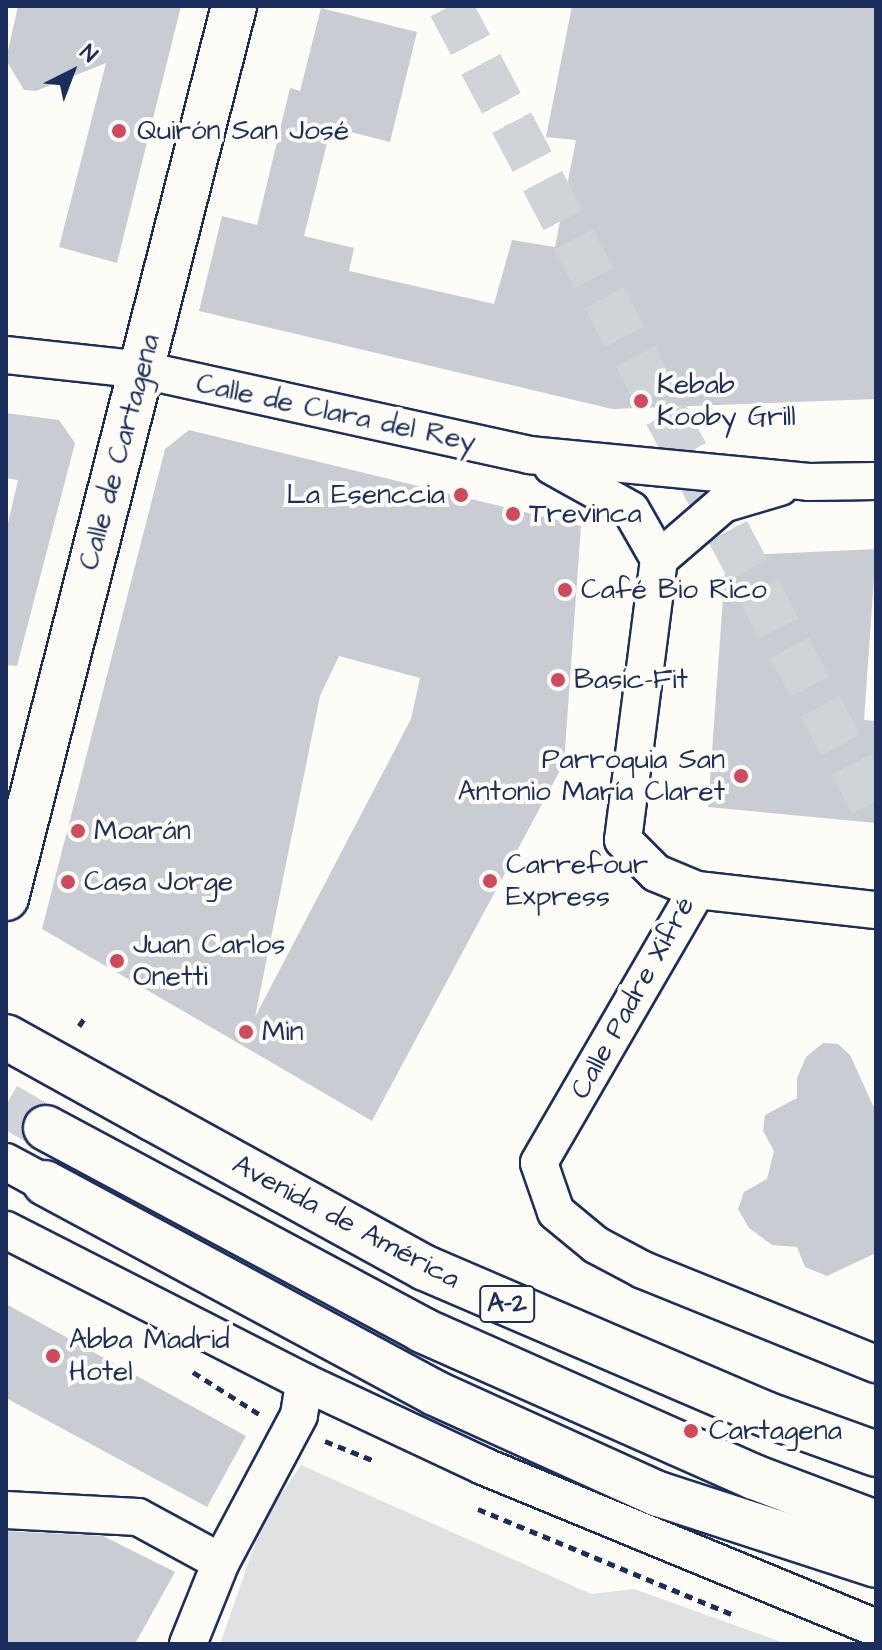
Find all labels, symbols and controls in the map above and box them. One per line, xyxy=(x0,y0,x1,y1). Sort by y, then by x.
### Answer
north arrow xyxy=(32,32,112,112)
text: N xyxy=(73,38,104,70)
place label: Quirón San José xyxy=(137,114,349,148)
marker: Quirón San José xyxy=(108,120,130,142)
street label: Calle de Cartagena xyxy=(72,330,168,574)
street label: Calle de Clara del Rey xyxy=(193,367,479,459)
place label: Kebab Kooby Grill xyxy=(657,368,796,434)
marker: Kebab Kooby Grill xyxy=(632,392,650,410)
place label: La Esenccia xyxy=(286,478,445,512)
marker: La Esenccia xyxy=(452,486,470,504)
place label: Trevinca xyxy=(529,497,642,531)
marker: Trevinca xyxy=(504,505,522,523)
place label: Café Bio Rico xyxy=(581,573,767,607)
marker: Café Bio Rico xyxy=(556,581,574,599)
place label: Basic-Fit xyxy=(574,663,688,697)
marker: Basic-Fit xyxy=(549,671,567,689)
place label: Parroquia San Antonio María Claret xyxy=(458,743,725,809)
marker: Parroquia San Antonio María Claret xyxy=(732,767,750,785)
place label: Moarán xyxy=(94,814,191,848)
marker: Moarán xyxy=(69,822,87,840)
place label: Carrefour Express xyxy=(506,848,648,914)
place label: Casa Jorge xyxy=(84,865,233,899)
marker: Carrefour Express xyxy=(481,872,499,890)
marker: Casa Jorge xyxy=(59,873,77,891)
street label: Calle Padre Xifré xyxy=(564,891,702,1105)
place label: Juan Carlos Onetti xyxy=(133,928,285,994)
marker: Juan Carlos Onetti xyxy=(108,952,126,970)
place label: Min xyxy=(262,1015,303,1049)
marker: Min xyxy=(237,1023,255,1041)
street label: Avenida de América xyxy=(226,1148,466,1296)
road number: A-2 xyxy=(479,1282,535,1326)
place label: Abba Madrid Hotel xyxy=(69,1323,230,1389)
marker: Abba Madrid Hotel xyxy=(44,1347,62,1365)
place label: Cartagena xyxy=(709,1414,842,1448)
marker: Cartagena xyxy=(680,1420,702,1442)

